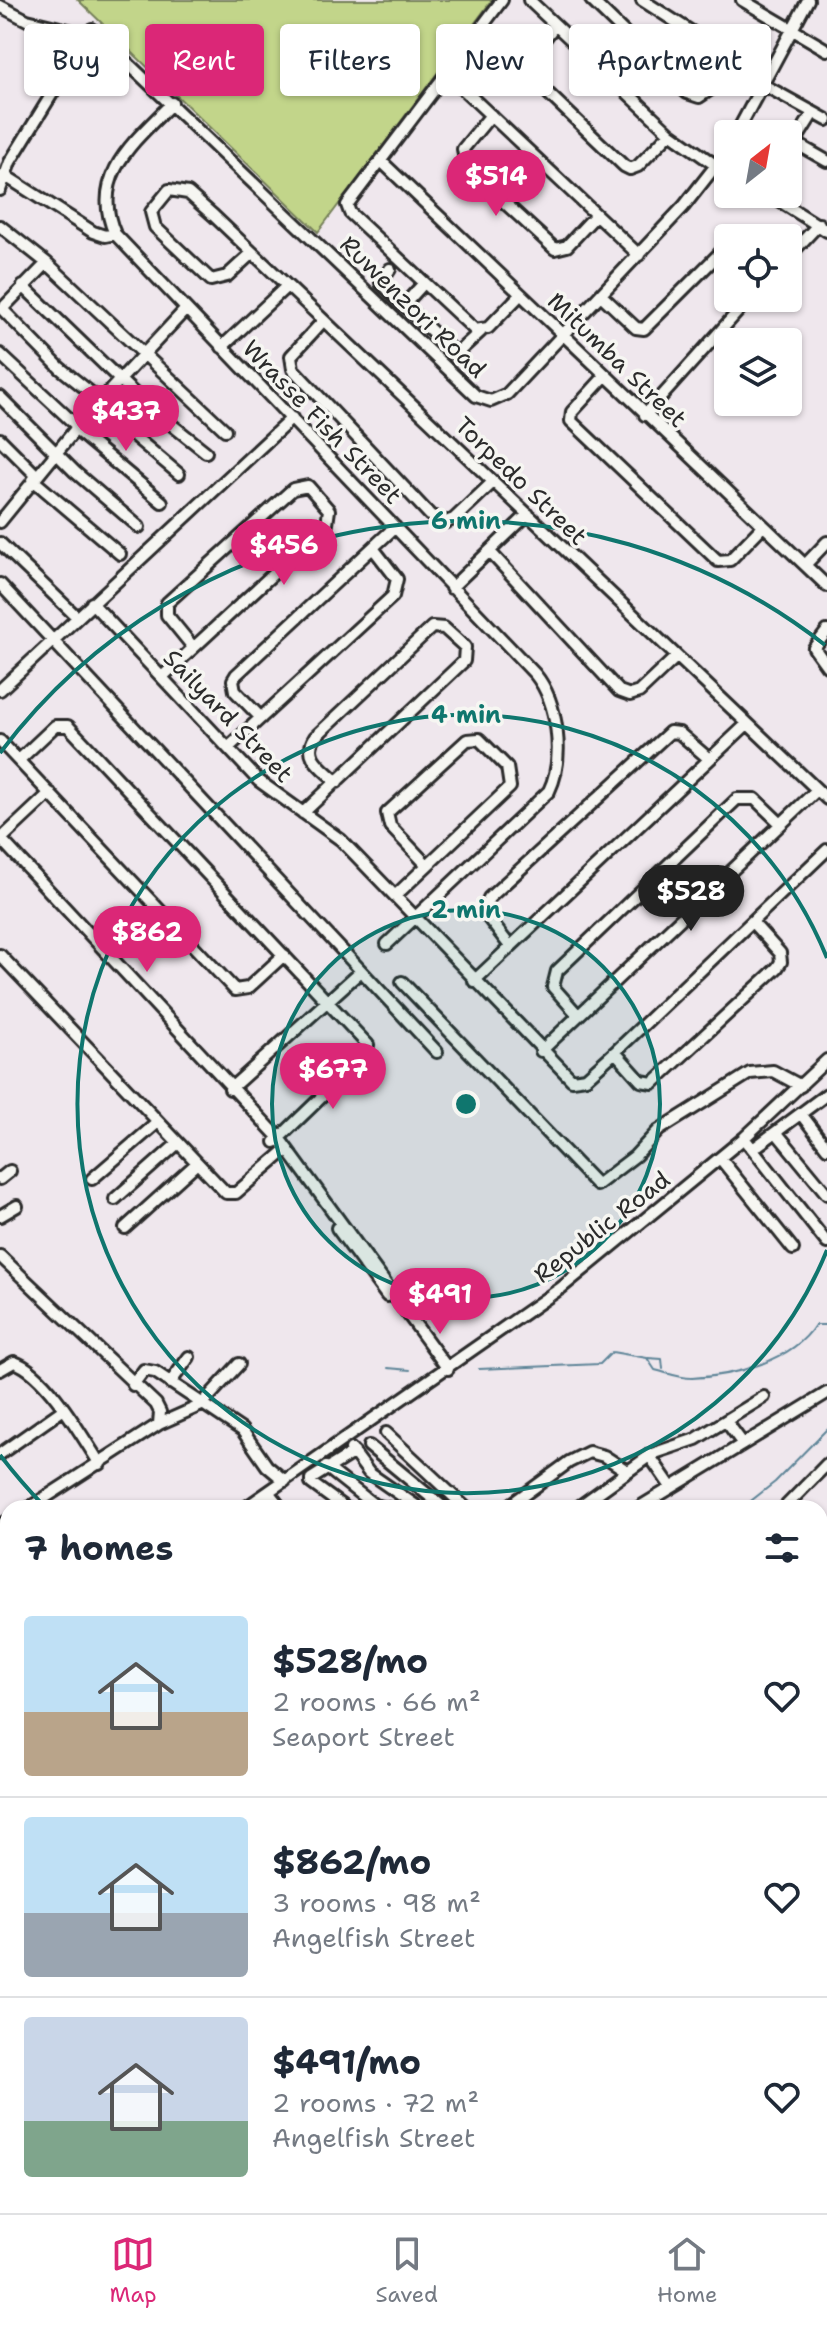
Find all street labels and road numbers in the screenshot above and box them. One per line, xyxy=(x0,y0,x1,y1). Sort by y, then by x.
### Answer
street label: Ruwenzori Road xyxy=(333,229,493,385)
street label: Mitumba Street xyxy=(541,285,693,435)
street label: Wrasse Fish Street xyxy=(235,333,409,511)
street label: Torpedo Street xyxy=(448,410,594,552)
street label: Sailyard Street xyxy=(156,642,300,790)
street label: Republic Road xyxy=(527,1164,677,1290)

